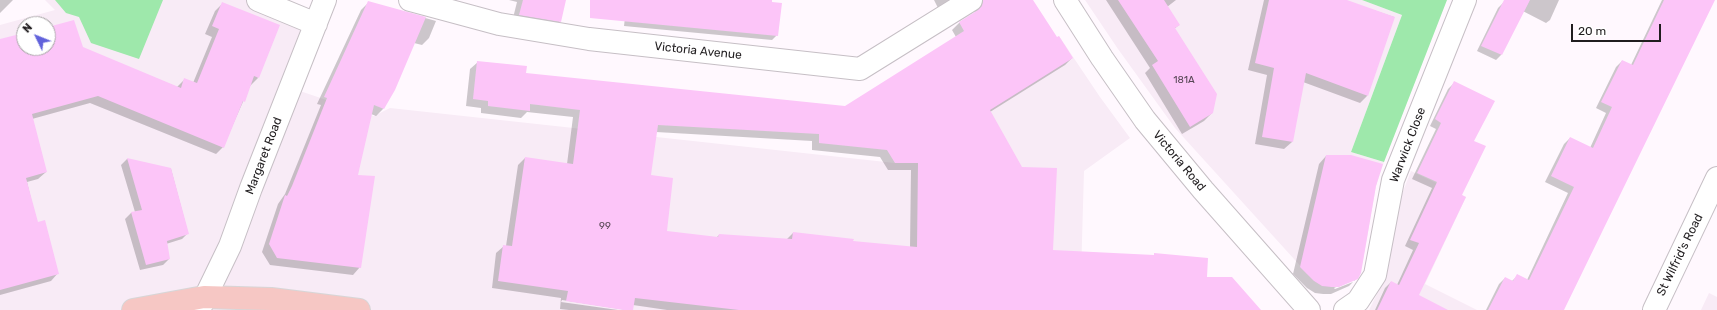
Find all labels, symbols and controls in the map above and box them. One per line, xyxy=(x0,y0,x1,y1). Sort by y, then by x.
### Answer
north arrow xyxy=(16,16,56,56)
scale bar xyxy=(1573,16,1663,42)
text: N xyxy=(20,21,35,35)
text: 20 m xyxy=(1578,24,1606,38)
street label: Victoria Avenue xyxy=(653,39,743,63)
house number: 181A xyxy=(1173,74,1195,86)
street label: Warwick Close xyxy=(1387,105,1429,185)
street label: Margaret Road xyxy=(243,115,285,197)
street label: Victoria Road xyxy=(1150,128,1208,194)
street label: St Wilfrid's Road xyxy=(1654,212,1706,298)
house number: 99 xyxy=(599,220,611,232)

